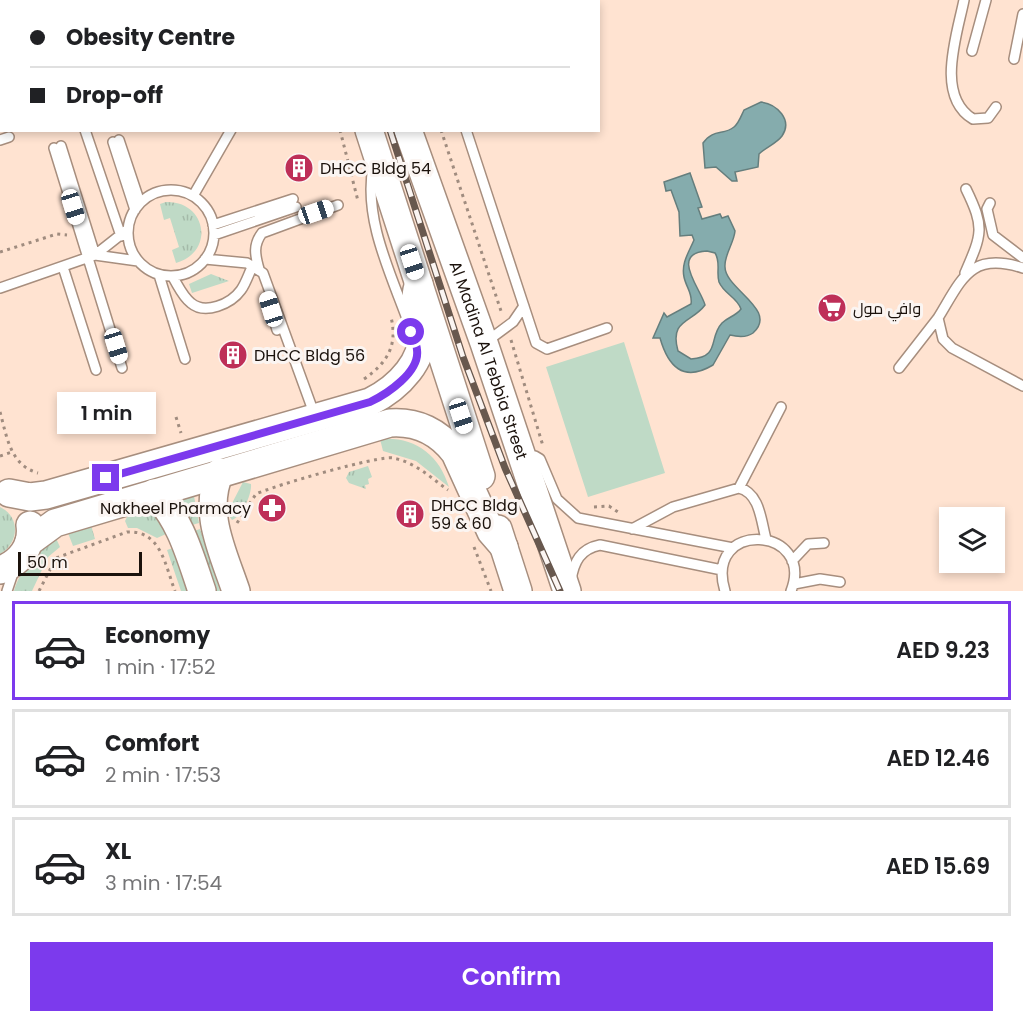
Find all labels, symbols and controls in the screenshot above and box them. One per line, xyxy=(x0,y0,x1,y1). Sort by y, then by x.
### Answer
text: Obesity Centre xyxy=(66,22,235,53)
text: Drop-off xyxy=(66,80,163,111)
building icon: DHCC Bldg 54 xyxy=(283,152,315,184)
place label: DHCC Bldg 54 xyxy=(320,157,431,180)
car xyxy=(59,187,87,227)
car xyxy=(296,198,336,226)
car xyxy=(398,242,426,282)
street label: Al Madina Al Tebbia Street xyxy=(444,258,533,463)
car xyxy=(257,289,285,329)
supermarket icon: وافي مول xyxy=(816,292,848,324)
place label: وافي مول xyxy=(853,297,921,322)
route start xyxy=(397,318,424,345)
car xyxy=(102,326,130,366)
building icon: DHCC Bldg 56 xyxy=(217,339,249,371)
place label: DHCC Bldg 56 xyxy=(254,344,365,367)
callout: 1 min xyxy=(57,391,156,433)
car xyxy=(447,396,475,436)
text: 1 min xyxy=(81,399,132,427)
route end xyxy=(92,464,119,491)
pharmacy icon: Nakheel Pharmacy xyxy=(256,492,288,524)
place label: DHCC Bldg 59 & 60 xyxy=(431,494,518,535)
place label: Nakheel Pharmacy xyxy=(100,497,251,520)
building icon: DHCC Bldg 59 & 60 xyxy=(394,498,426,530)
map controls xyxy=(939,507,1005,573)
button: layers xyxy=(939,507,1005,573)
scale bar xyxy=(18,549,142,576)
text: 50 m xyxy=(27,551,68,574)
text: Economy xyxy=(105,620,210,651)
icon: car xyxy=(33,624,87,678)
text: AED 9.23 xyxy=(896,635,990,666)
text: 1 min · 17:52 xyxy=(105,653,216,681)
text: Comfort xyxy=(105,728,199,759)
icon: car xyxy=(33,732,87,786)
text: AED 12.46 xyxy=(887,743,990,774)
text: 2 min · 17:53 xyxy=(105,761,221,789)
text: XL xyxy=(105,836,131,867)
icon: car xyxy=(33,840,87,894)
text: AED 15.69 xyxy=(886,851,990,882)
text: 3 min · 17:54 xyxy=(105,869,222,897)
button: Confirm xyxy=(30,942,993,1011)

